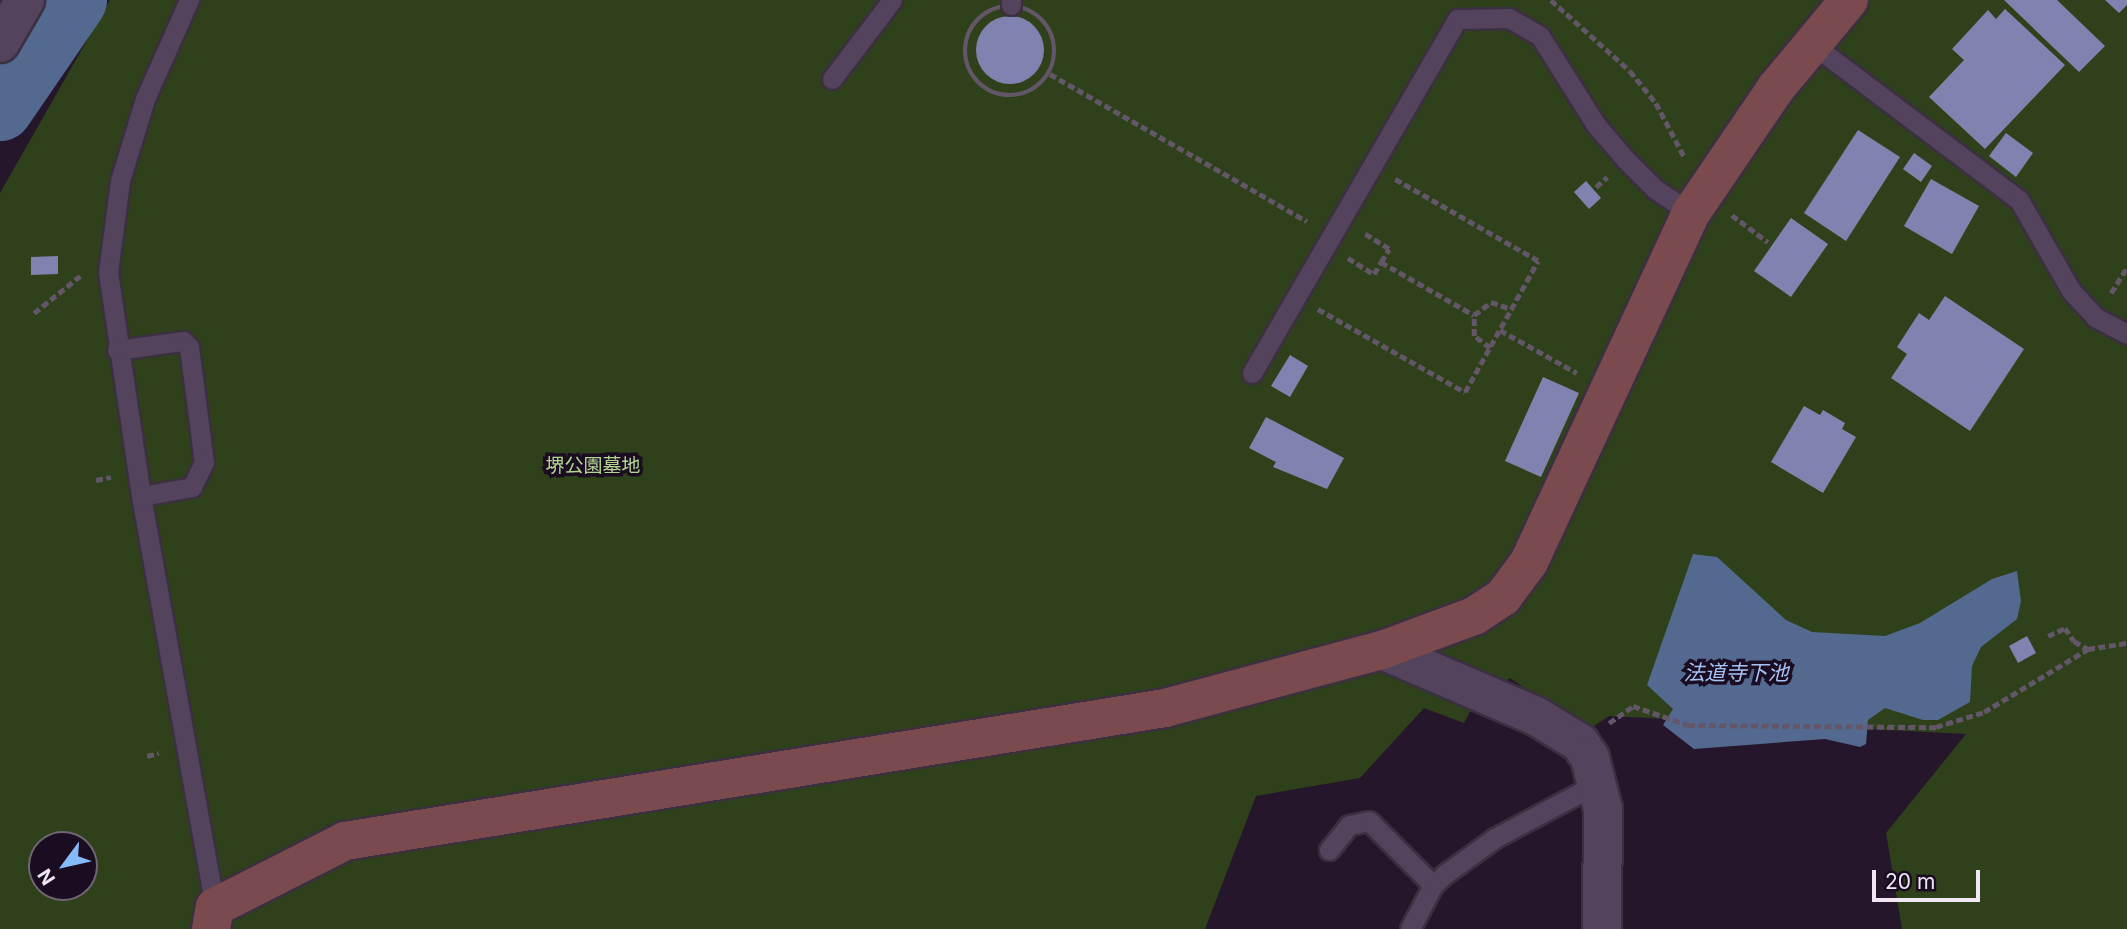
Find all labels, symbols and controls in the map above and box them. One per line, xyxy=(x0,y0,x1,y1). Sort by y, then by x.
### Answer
park label: 堺公園墓地 xyxy=(546,455,640,477)
water label: 法道寺下池 xyxy=(1684,660,1788,686)
north arrow xyxy=(28,831,98,901)
scale bar xyxy=(1875,856,1983,900)
text: N xyxy=(33,864,60,889)
text: 20 m xyxy=(1885,869,1935,894)

